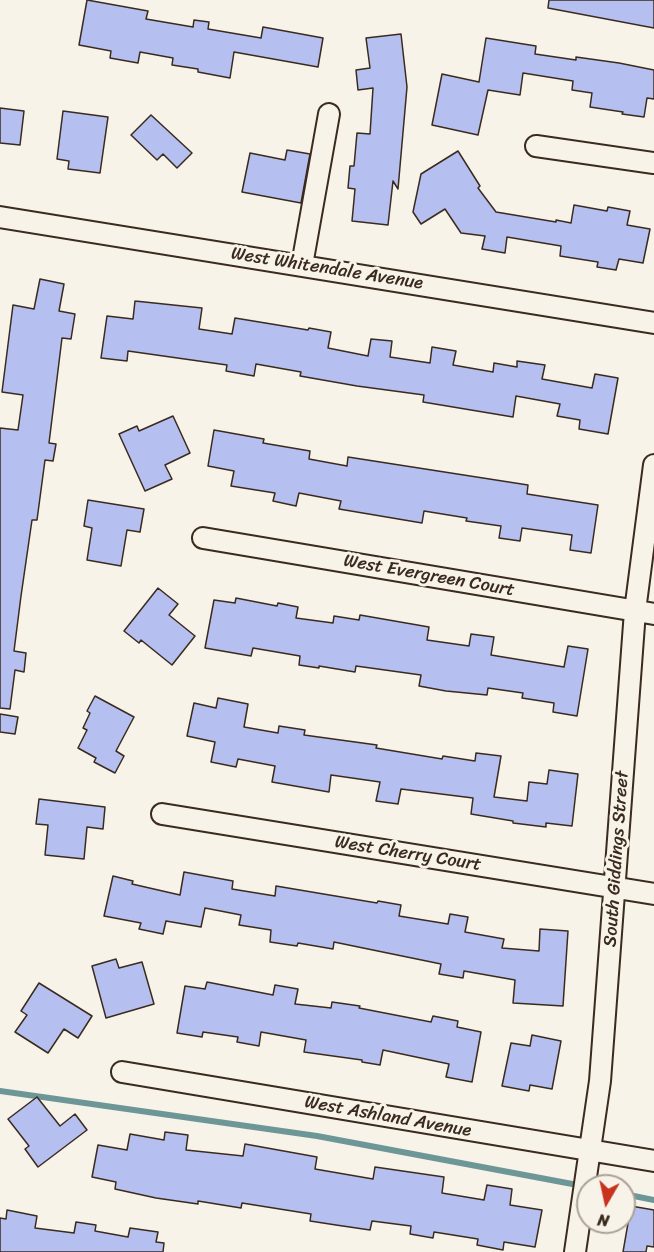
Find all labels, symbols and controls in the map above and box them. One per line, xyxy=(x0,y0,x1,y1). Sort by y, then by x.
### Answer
street label: West Whitendale Avenue xyxy=(229,243,425,295)
street label: West Evergreen Court xyxy=(342,550,516,602)
street label: South Giddings Street xyxy=(600,770,634,948)
street label: West Cherry Court xyxy=(333,832,483,876)
street label: West Ashland Avenue xyxy=(303,1092,473,1142)
north arrow xyxy=(576,1174,636,1234)
text: N xyxy=(596,1205,611,1235)

